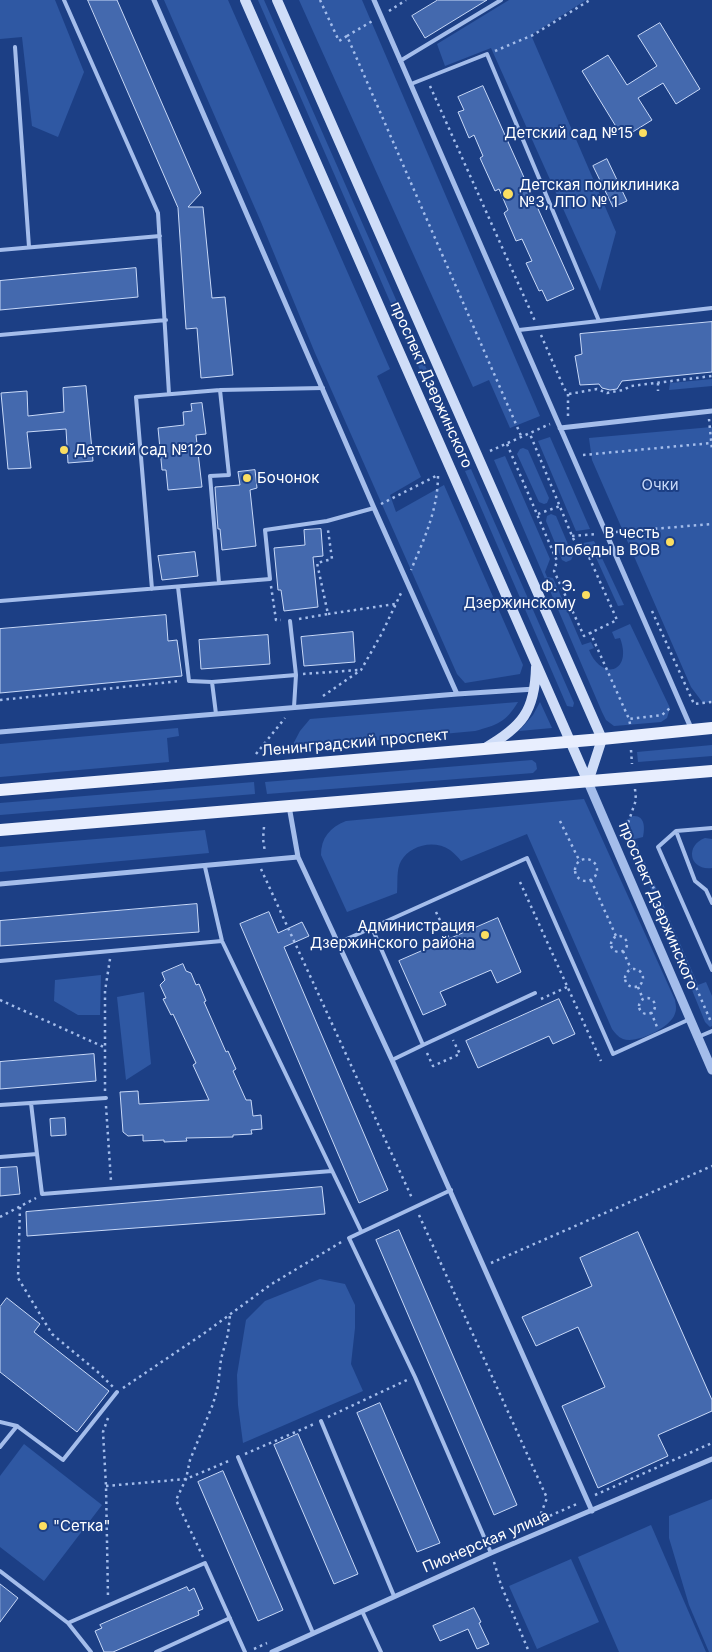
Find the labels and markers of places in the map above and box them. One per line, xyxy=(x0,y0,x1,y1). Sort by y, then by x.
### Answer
place label: Детский сад №15 xyxy=(504,124,633,142)
marker: Детский сад №15 xyxy=(637,127,649,139)
place label: Детская поликлиника №3, ЛПО № 1 xyxy=(519,176,680,211)
marker: Детская поликлиника №3, ЛПО № 1 xyxy=(501,187,515,201)
place label: Детский сад №120 xyxy=(74,441,212,459)
marker: Детский сад №120 xyxy=(58,444,70,456)
place label: Бочонок xyxy=(257,469,319,487)
marker: Бочонок xyxy=(241,472,253,484)
place label: В честь Победы в ВОВ xyxy=(554,524,660,559)
marker: В честь Победы в ВОВ xyxy=(664,536,676,548)
place label: Ф. Э. Дзержинскому xyxy=(463,577,576,612)
marker: Ф. Э. Дзержинскому xyxy=(580,589,592,601)
place label: Администрация Дзержинского района xyxy=(310,917,475,952)
marker: Администрация Дзержинского района xyxy=(479,929,491,941)
place label: "Сетка" xyxy=(53,1517,110,1535)
marker: "Сетка" xyxy=(37,1520,49,1532)

